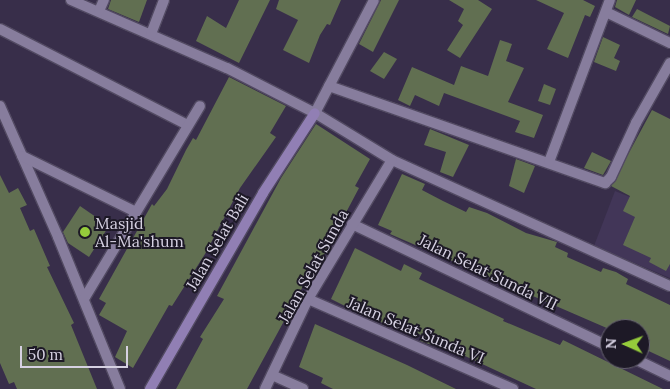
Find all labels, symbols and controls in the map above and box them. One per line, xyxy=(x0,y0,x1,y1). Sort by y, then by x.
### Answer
street label: Jalan Selat Bali xyxy=(182,190,252,294)
street label: Jalan Selat Sunda xyxy=(274,206,352,326)
place label: Masjid Al-Ma'shum xyxy=(95,213,184,251)
marker: Masjid Al-Ma'shum xyxy=(79,226,91,238)
street label: Jalan Selat Sunda VII xyxy=(415,230,561,314)
street label: Jalan Selat Sunda VI xyxy=(344,292,488,368)
north arrow xyxy=(600,319,650,369)
scale bar xyxy=(22,336,130,368)
text: N xyxy=(602,338,620,349)
text: 50 m xyxy=(28,345,63,364)

